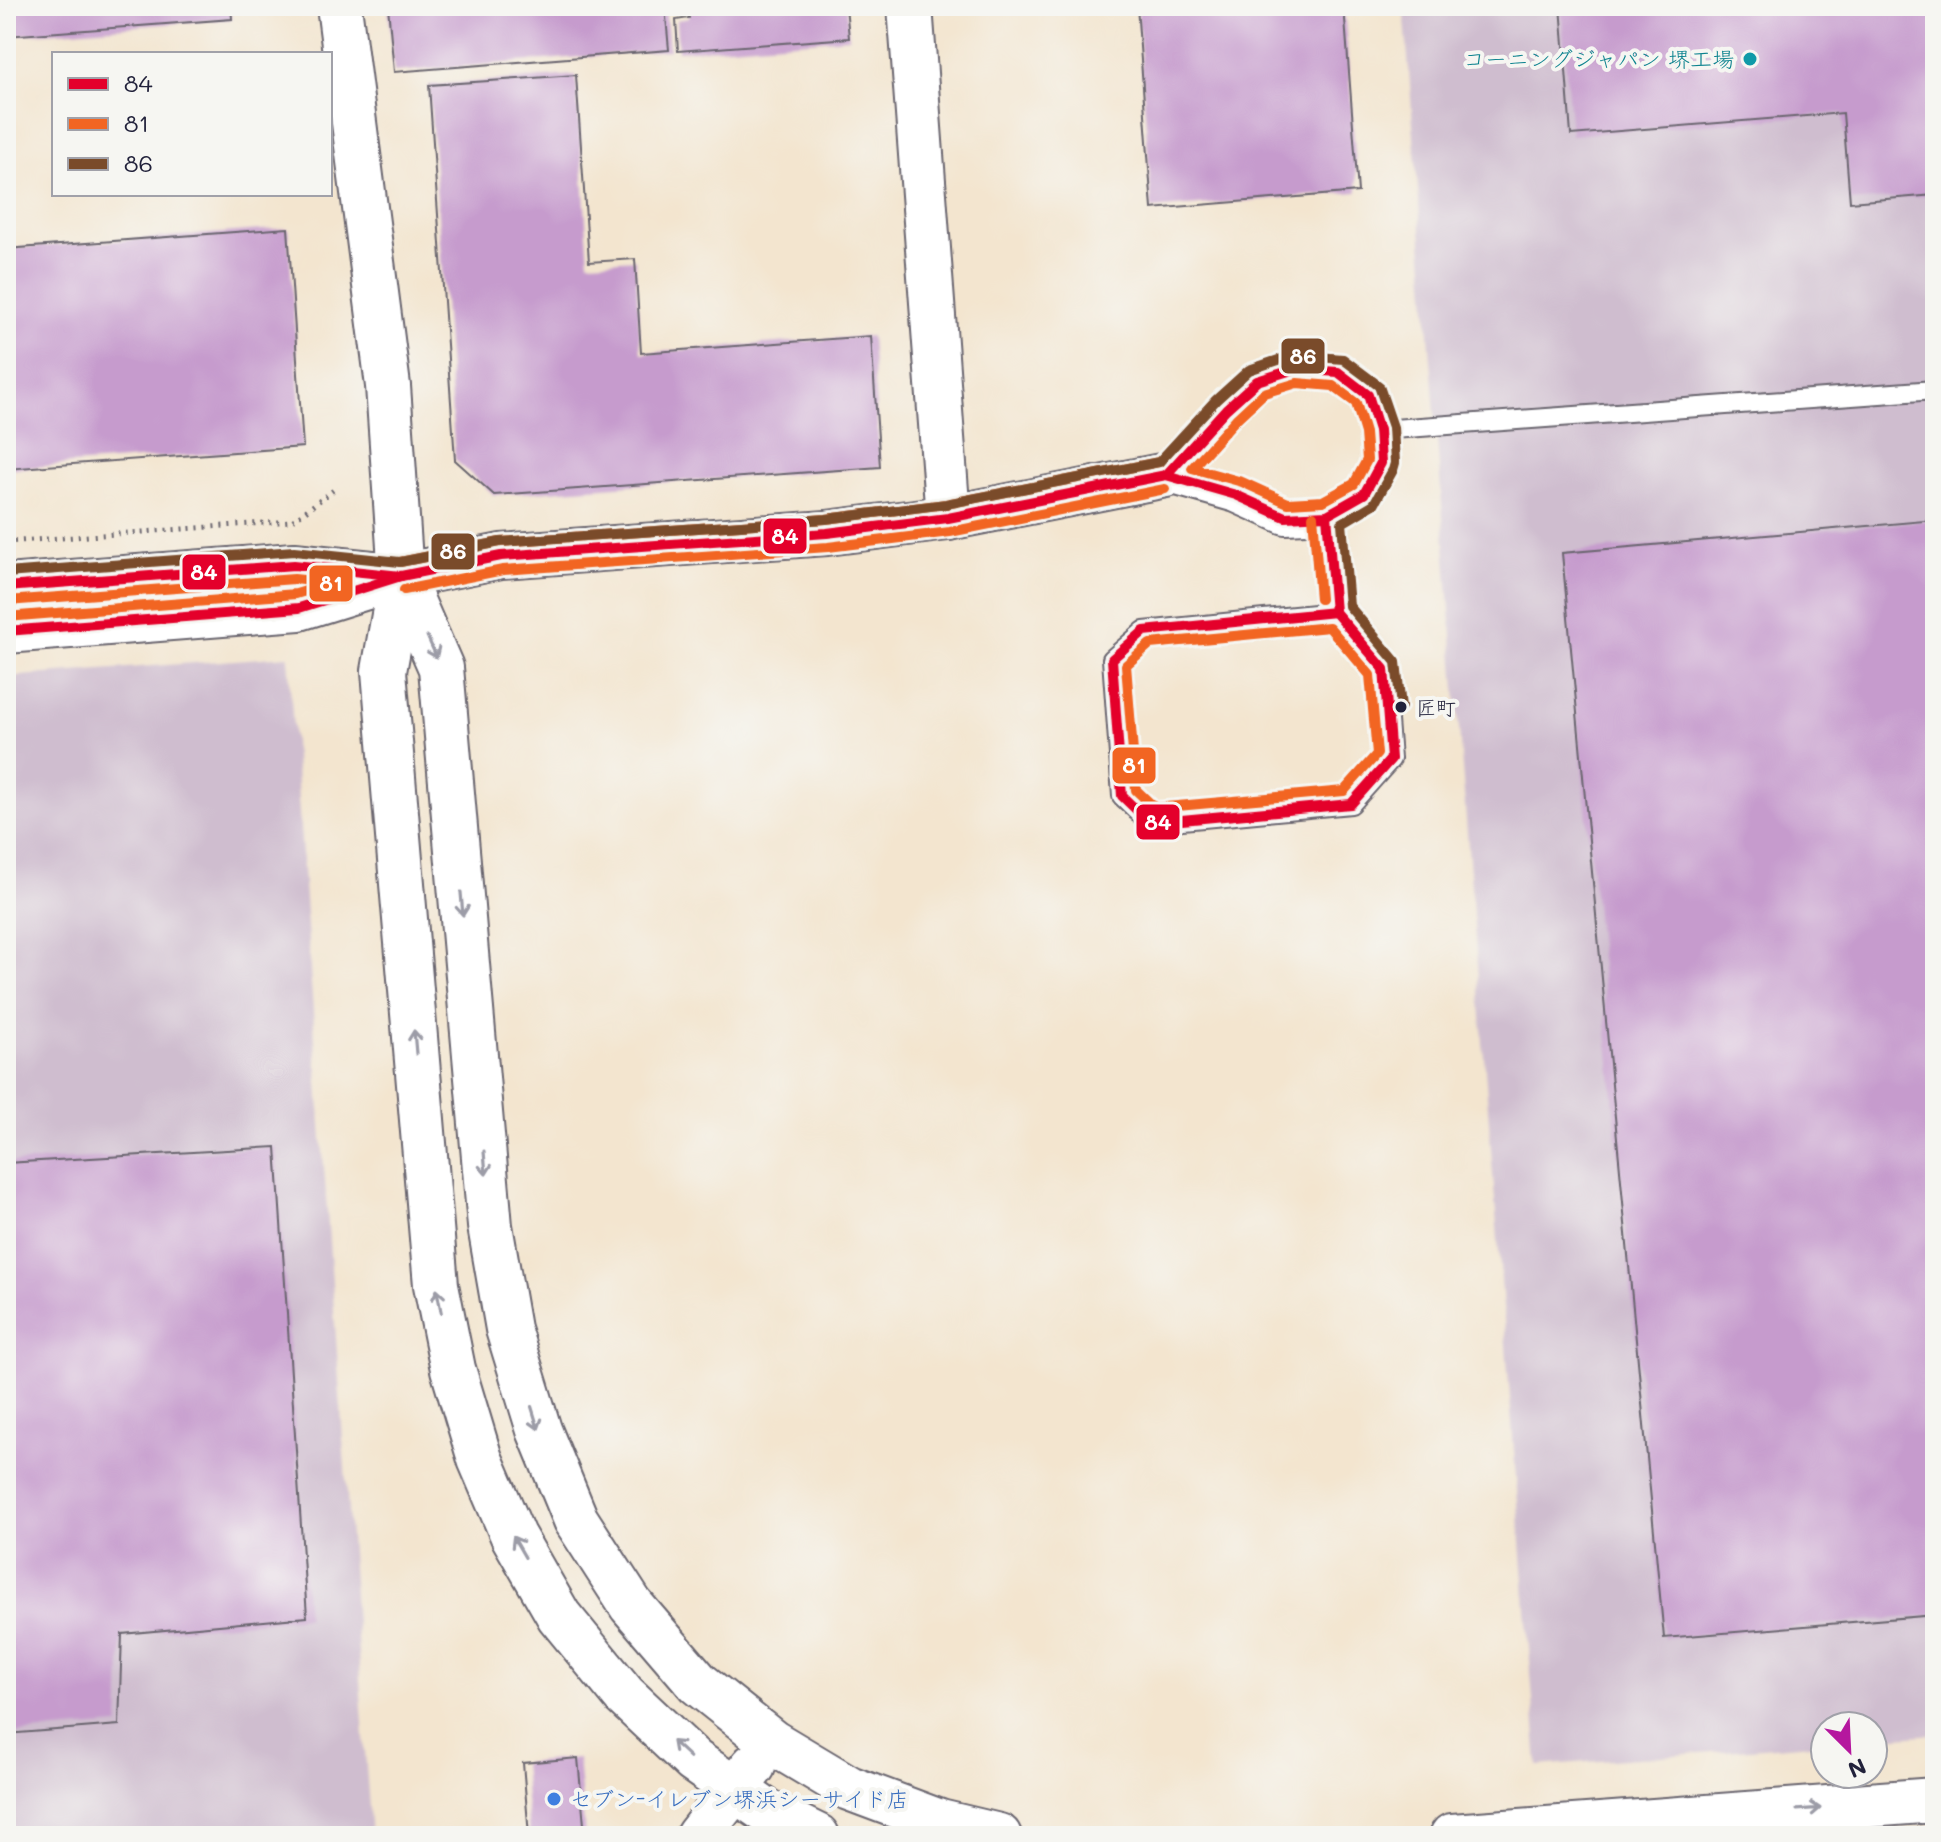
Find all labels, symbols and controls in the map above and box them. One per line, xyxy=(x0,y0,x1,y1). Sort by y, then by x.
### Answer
place label: コーニングジャパン 堺工場 xyxy=(1463,44,1734,73)
marker: コーニングジャパン 堺工場 xyxy=(1741,50,1759,68)
legend xyxy=(52,52,332,196)
text: 84 xyxy=(124,67,153,98)
text: 81 xyxy=(124,107,149,138)
text: 86 xyxy=(124,147,153,178)
line badge: 86 xyxy=(1280,337,1326,375)
text: 86 xyxy=(1290,341,1316,370)
line badge: 84 xyxy=(762,517,808,555)
text: 84 xyxy=(771,521,799,550)
line badge: 86 xyxy=(430,532,476,571)
text: 86 xyxy=(440,536,466,565)
line badge: 84 xyxy=(181,553,227,591)
text: 84 xyxy=(190,557,218,586)
line badge: 81 xyxy=(308,564,354,603)
text: 81 xyxy=(319,568,343,597)
one-way arrow xyxy=(425,635,440,659)
place label: 匠町 xyxy=(1416,694,1456,720)
marker: 匠町 xyxy=(1393,699,1409,715)
line badge: 81 xyxy=(1111,746,1157,785)
text: 81 xyxy=(1122,750,1146,779)
line badge: 84 xyxy=(1135,803,1181,841)
text: 84 xyxy=(1144,807,1172,836)
one-way arrow xyxy=(455,890,470,917)
one-way arrow xyxy=(408,1029,423,1056)
one-way arrow xyxy=(478,1149,493,1176)
one-way arrow xyxy=(431,1289,446,1314)
one-way arrow xyxy=(528,1404,543,1430)
one-way arrow xyxy=(511,1536,527,1559)
north arrow xyxy=(1809,1710,1889,1790)
one-way arrow xyxy=(671,1739,691,1758)
text: N xyxy=(1844,1752,1871,1785)
place label: セブン-イレブン堺浜シーサイド店 xyxy=(570,1784,909,1813)
marker: セブン-イレブン堺浜シーサイド店 xyxy=(545,1790,563,1808)
one-way arrow xyxy=(1795,1801,1822,1816)

